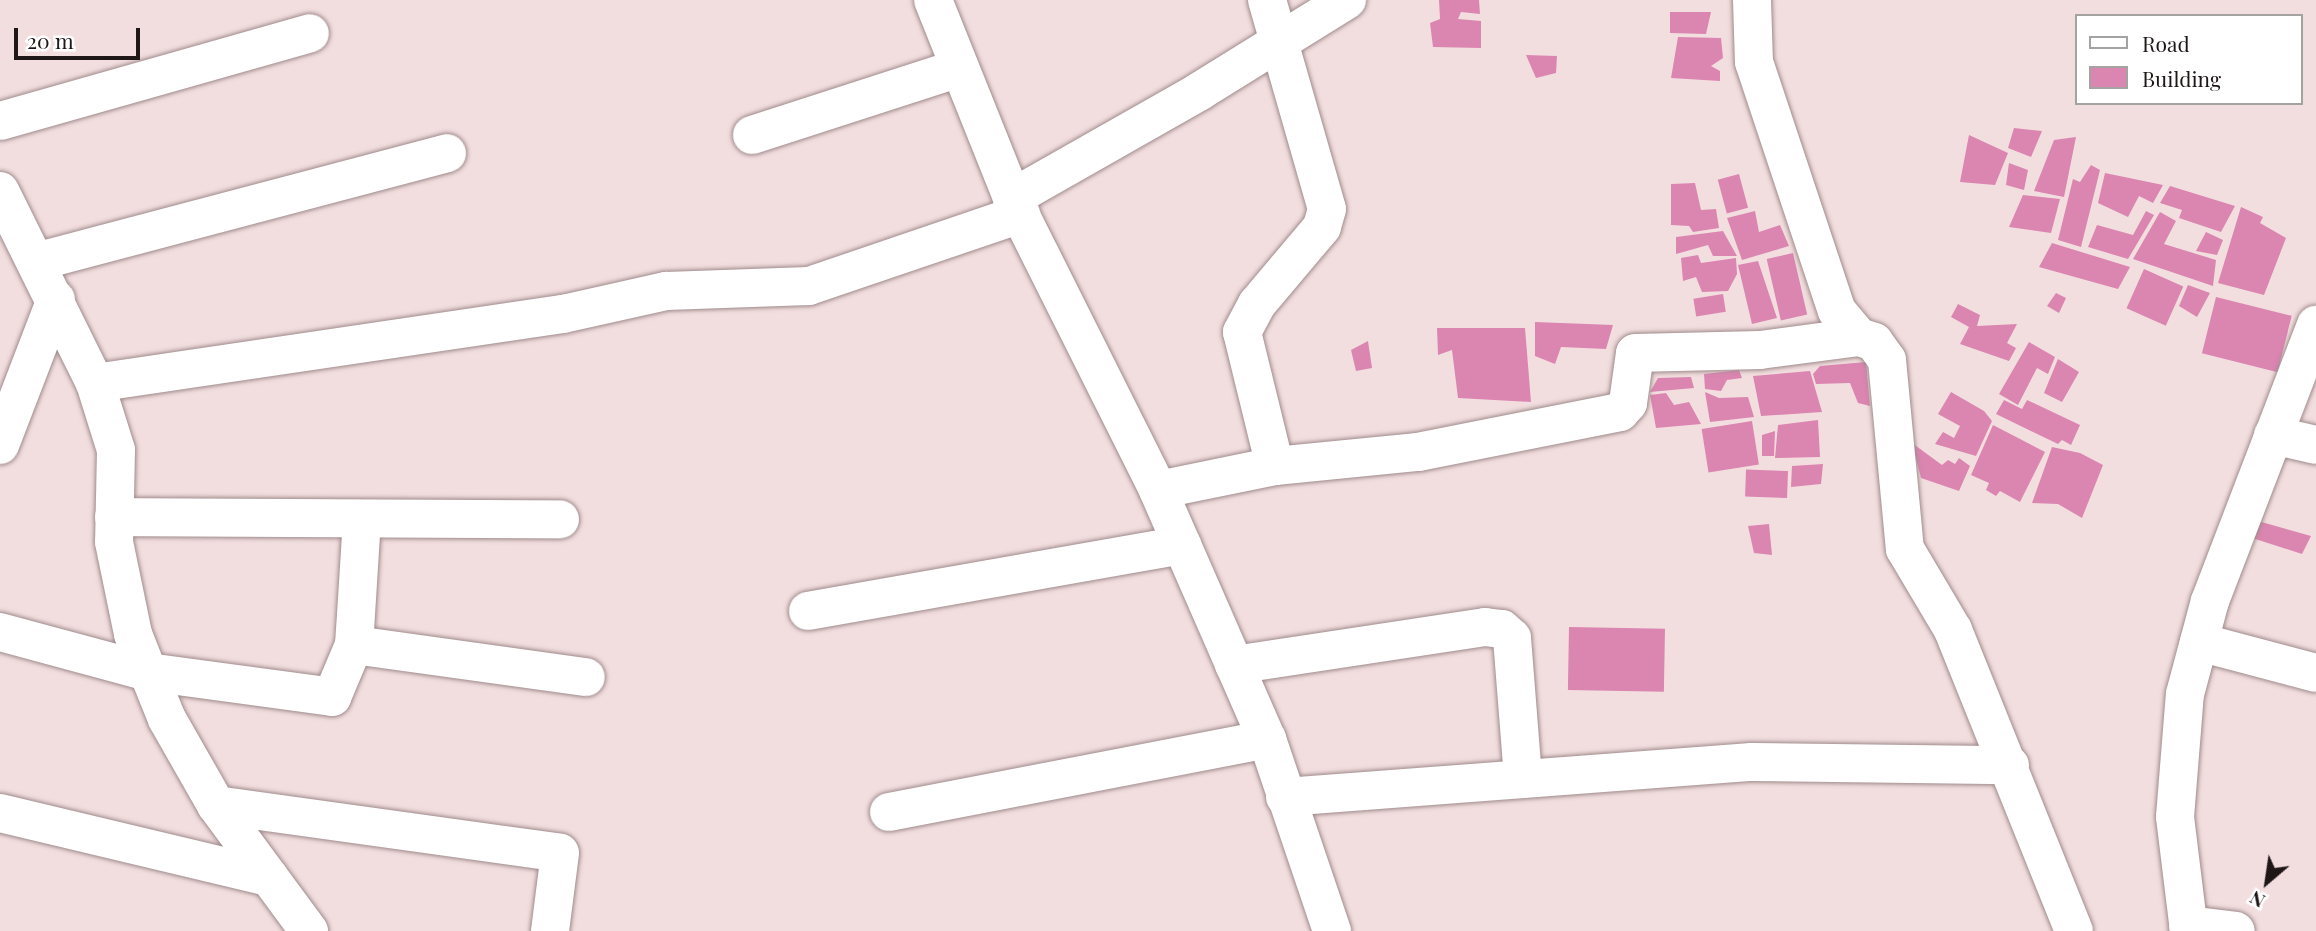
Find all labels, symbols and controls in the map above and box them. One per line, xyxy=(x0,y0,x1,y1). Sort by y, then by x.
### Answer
scale bar xyxy=(18,14,144,58)
legend xyxy=(2074,14,2302,105)
text: 20 m xyxy=(27,26,74,54)
text: Road xyxy=(2142,29,2190,57)
text: Building xyxy=(2142,64,2221,92)
north arrow xyxy=(2232,847,2302,917)
text: N xyxy=(2245,886,2269,915)

